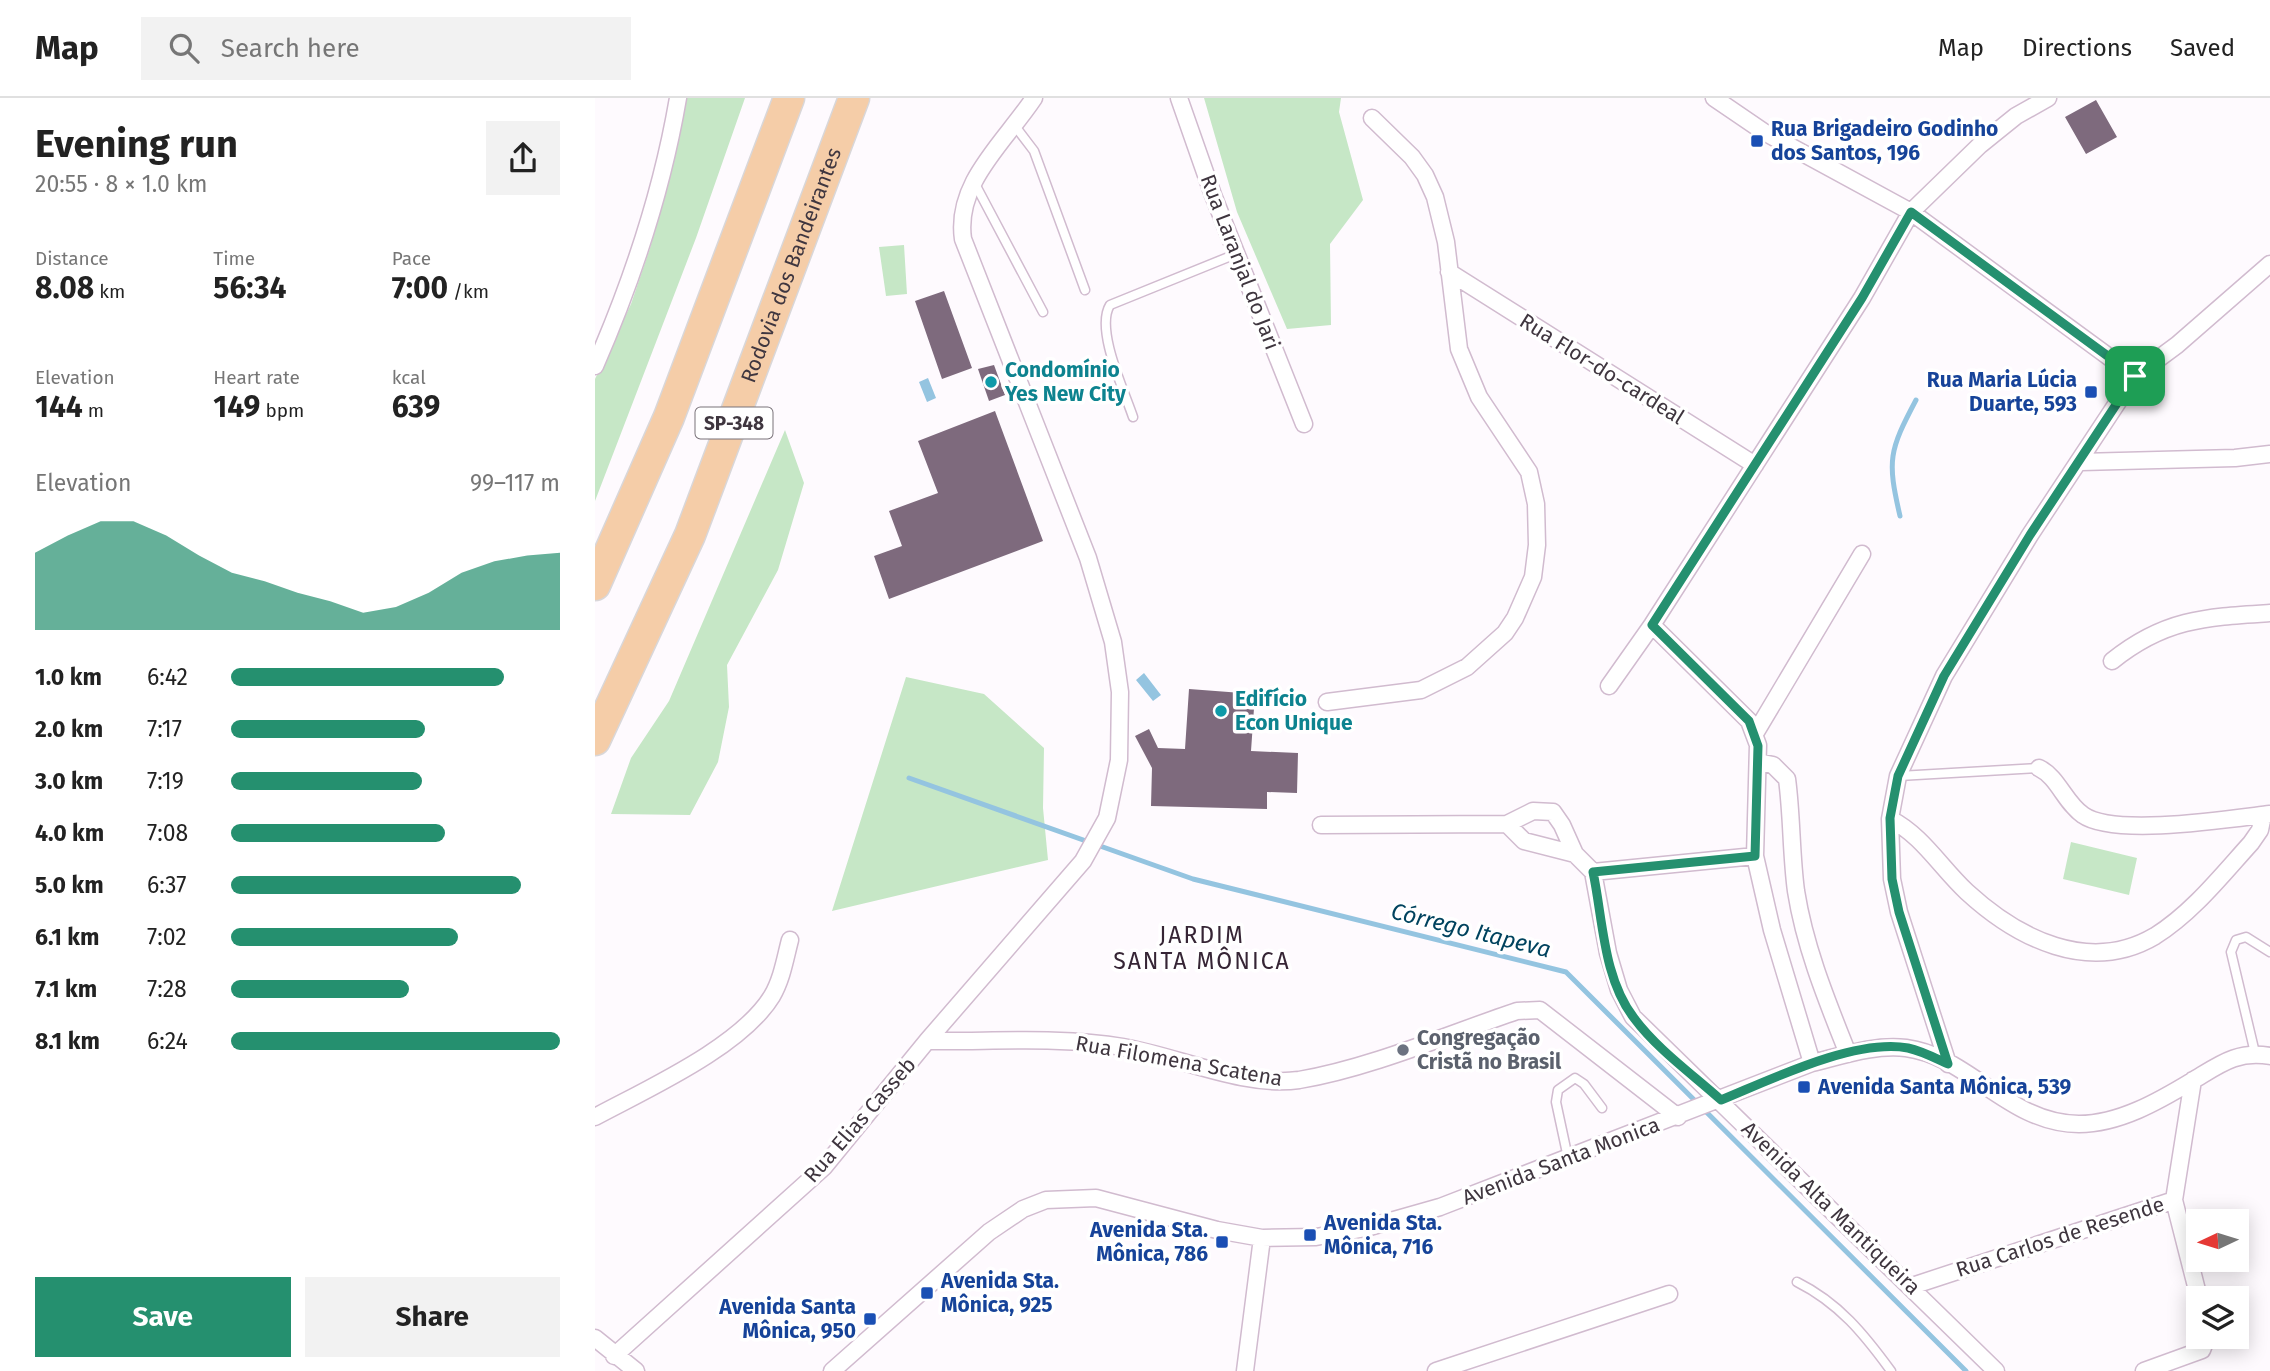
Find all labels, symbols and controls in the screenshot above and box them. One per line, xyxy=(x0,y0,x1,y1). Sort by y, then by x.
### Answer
search box xyxy=(141,17,631,80)
text: Map xyxy=(35,28,99,68)
icon: search xyxy=(165,29,203,67)
text: Search here xyxy=(221,33,360,64)
text: Map xyxy=(1938,34,1984,62)
text: Directions xyxy=(2022,34,2132,62)
text: Saved xyxy=(2170,34,2235,62)
place label: Rua Brigadeiro Godinho dos Santos, 196 xyxy=(1771,116,1998,166)
text: Evening run xyxy=(35,121,238,167)
button: share xyxy=(486,121,560,195)
marker: Rua Brigadeiro Godinho dos Santos, 196 xyxy=(1749,133,1765,149)
street label: Rodovia dos Bandeirantes xyxy=(735,144,847,386)
text: 20:55 · 8 × 1.0 km xyxy=(35,170,207,198)
street label: Rua Laranjal do Jari xyxy=(1195,171,1285,353)
text: Distance xyxy=(35,247,109,270)
text: Time xyxy=(213,247,255,270)
text: Pace xyxy=(392,247,431,270)
text: 8.08 xyxy=(35,270,94,306)
text: 56:34 xyxy=(213,270,287,306)
text: 7:00 xyxy=(392,270,448,306)
text: km xyxy=(94,280,125,303)
text: /km xyxy=(448,280,489,303)
street label: Rua Flor-do-cardeal xyxy=(1515,308,1689,430)
pin xyxy=(2105,346,2165,406)
place label: Condomínio Yes New City xyxy=(1004,357,1126,407)
icon: arrive xyxy=(2116,357,2154,395)
text: Elevation xyxy=(35,366,115,389)
text: Heart rate xyxy=(213,366,300,389)
text: kcal xyxy=(392,366,426,389)
place label: Rua Maria Lúcia Duarte, 593 xyxy=(1927,367,2077,417)
marker: Condomínio Yes New City xyxy=(983,374,999,390)
marker: Rua Maria Lúcia Duarte, 593 xyxy=(2083,384,2099,400)
text: 144 xyxy=(35,389,83,425)
text: 149 xyxy=(213,389,260,425)
text: 639 xyxy=(392,389,440,425)
text: m xyxy=(83,399,104,422)
text: bpm xyxy=(260,399,304,422)
road number: SP-348 xyxy=(695,408,773,438)
text: Elevation xyxy=(35,469,131,497)
text: 99–117 m xyxy=(470,469,560,497)
text: 1.0 km xyxy=(35,663,102,691)
text: 6:42 xyxy=(147,663,188,691)
place label: Edifício Econ Unique xyxy=(1235,686,1353,736)
marker: Edifício Econ Unique xyxy=(1213,703,1229,719)
text: 2.0 km xyxy=(35,715,103,743)
text: 7:17 xyxy=(147,715,182,743)
text: 3.0 km xyxy=(35,767,103,795)
text: 7:19 xyxy=(147,767,184,795)
text: 4.0 km xyxy=(35,819,104,847)
text: 7:08 xyxy=(147,819,188,847)
text: 5.0 km xyxy=(35,871,104,899)
text: 6:37 xyxy=(147,871,187,899)
water label: Córrego Itapeva xyxy=(1388,897,1554,963)
district label: JARDIM SANTA MÔNICA xyxy=(1113,921,1291,975)
text: 6.1 km xyxy=(35,923,99,951)
text: 7:02 xyxy=(147,923,187,951)
text: 7.1 km xyxy=(35,975,97,1003)
text: 7:28 xyxy=(147,975,187,1003)
place label: Congregação Cristã no Brasil xyxy=(1417,1025,1562,1075)
text: 8.1 km xyxy=(35,1027,100,1055)
text: 6:24 xyxy=(147,1027,188,1055)
street label: Rua Filomena Scatena xyxy=(1074,1030,1284,1092)
marker: Congregação Cristã no Brasil xyxy=(1395,1042,1411,1058)
street label: Rua Elias Casseb xyxy=(798,1052,922,1188)
place label: Avenida Santa Mônica, 539 xyxy=(1817,1074,2072,1100)
marker: Avenida Santa Mônica, 539 xyxy=(1796,1079,1812,1095)
street label: Avenida Santa Monica xyxy=(1459,1111,1663,1211)
street label: Avenida Alta Mantiqueira xyxy=(1736,1116,1926,1300)
street label: Rua Carlos de Resende xyxy=(1952,1191,2168,1283)
north arrow xyxy=(2186,1209,2249,1272)
map controls xyxy=(2186,1209,2249,1349)
place label: Avenida Sta. Mônica, 716 xyxy=(1323,1210,1442,1260)
place label: Avenida Sta. Mônica, 786 xyxy=(1089,1217,1208,1267)
marker: Avenida Sta. Mônica, 716 xyxy=(1302,1227,1318,1243)
marker: Avenida Sta. Mônica, 786 xyxy=(1214,1234,1230,1250)
place label: Avenida Sta. Mônica, 925 xyxy=(940,1268,1059,1318)
button: Save xyxy=(35,1277,291,1357)
button: Share xyxy=(305,1277,560,1357)
marker: Avenida Sta. Mônica, 925 xyxy=(919,1285,935,1301)
button: layers xyxy=(2186,1286,2249,1349)
place label: Avenida Santa Mônica, 950 xyxy=(718,1294,856,1344)
marker: Avenida Santa Mônica, 950 xyxy=(862,1311,878,1327)

